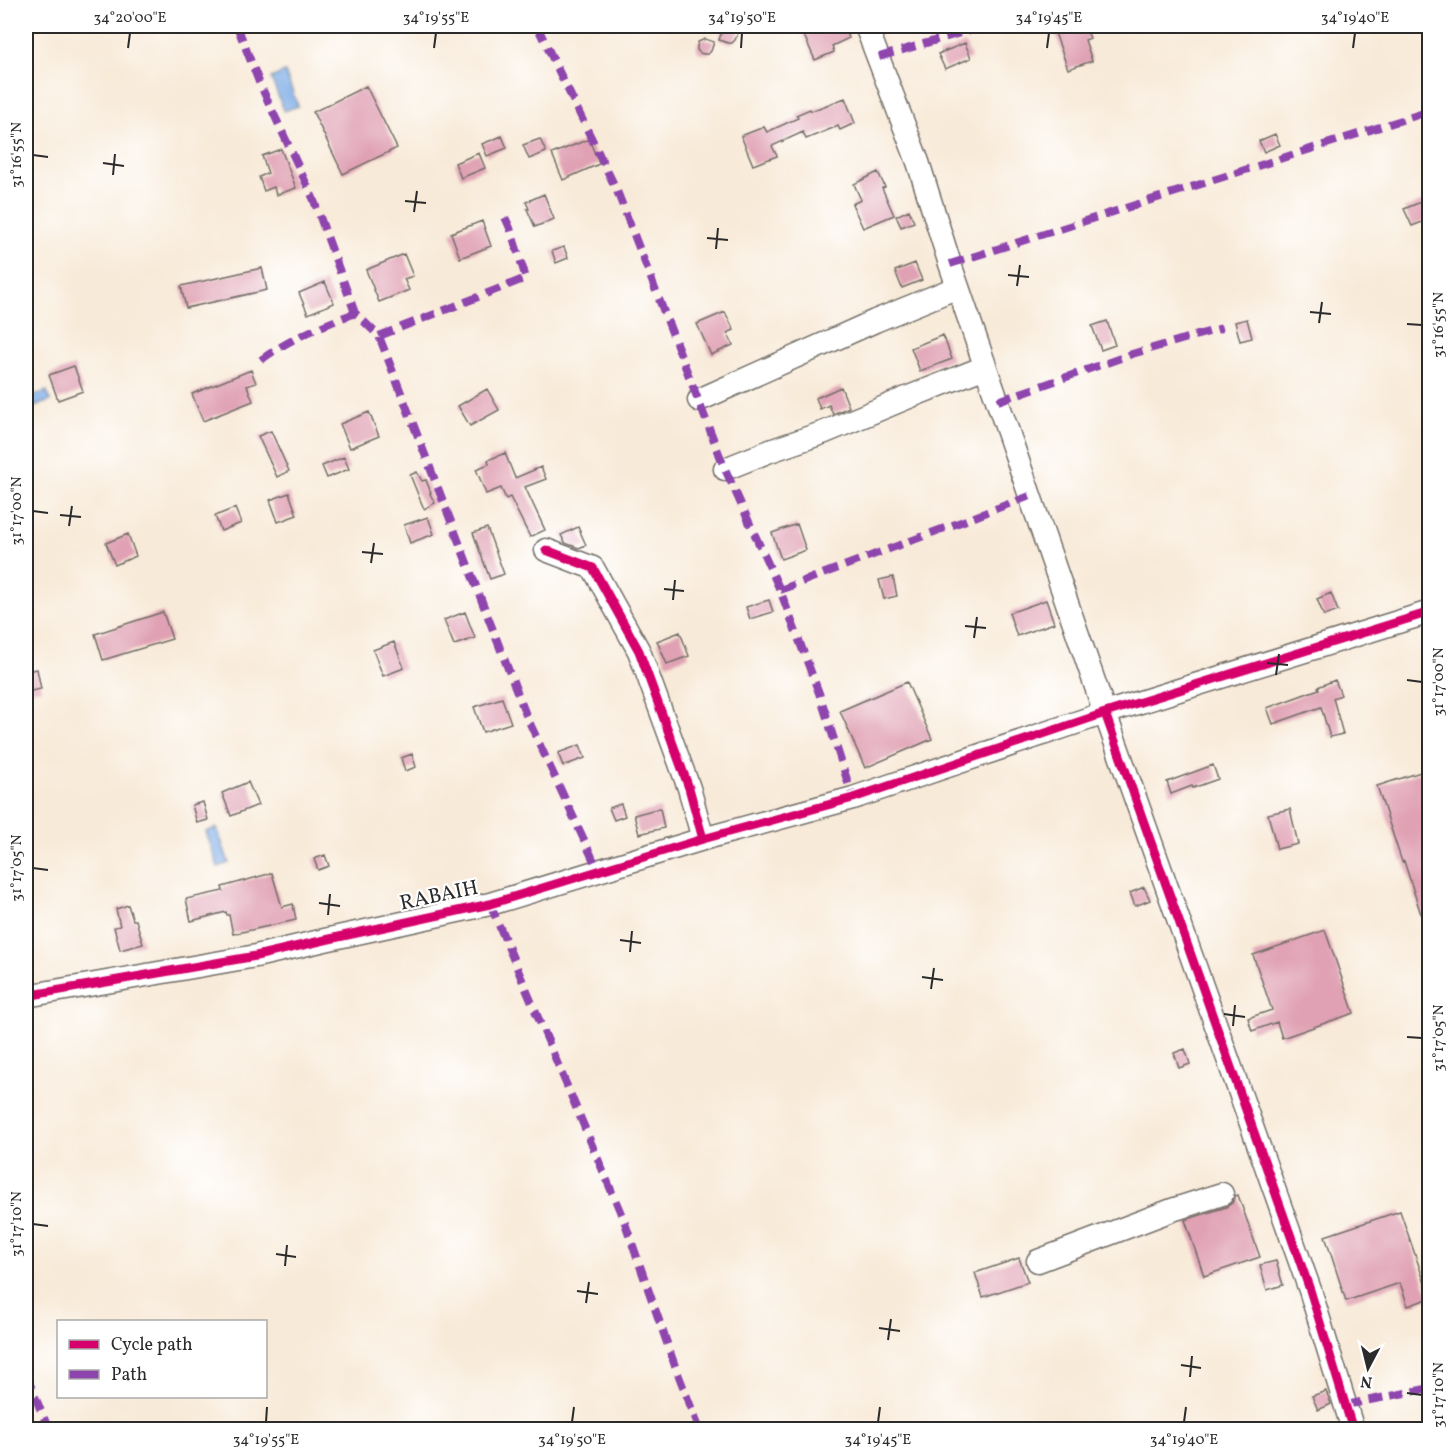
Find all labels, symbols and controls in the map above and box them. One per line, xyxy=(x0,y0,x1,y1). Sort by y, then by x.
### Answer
text: 34°20'00"E xyxy=(93,8,167,29)
text: 34°19'55"E xyxy=(403,8,469,29)
text: 34°19'50"E xyxy=(708,8,776,29)
text: 34°19'45"E xyxy=(1016,8,1082,29)
text: 34°19'40"E xyxy=(1321,8,1389,29)
text: 31°16'55"N xyxy=(7,122,28,188)
text: 31°16'55"N xyxy=(1429,292,1450,358)
text: 31°17'00"N xyxy=(7,476,28,546)
text: 31°17'00"N xyxy=(1429,647,1450,717)
text: 31°17'05"N xyxy=(7,834,28,902)
street label: RABAIH xyxy=(397,874,481,918)
text: 31°17'05"N xyxy=(1429,1004,1450,1072)
text: 31°17'10"N xyxy=(7,1191,28,1257)
legend xyxy=(57,1320,267,1398)
text: Cycle path xyxy=(111,1333,193,1358)
north arrow xyxy=(1338,1338,1398,1398)
text: 31°17'10"N xyxy=(1429,1362,1450,1428)
text: Path xyxy=(111,1363,147,1388)
text: N xyxy=(1359,1369,1374,1393)
text: 34°19'55"E xyxy=(233,1430,299,1451)
text: 34°19'50"E xyxy=(538,1430,606,1451)
text: 34°19'45"E xyxy=(845,1430,911,1451)
text: 34°19'40"E xyxy=(1150,1430,1218,1451)

